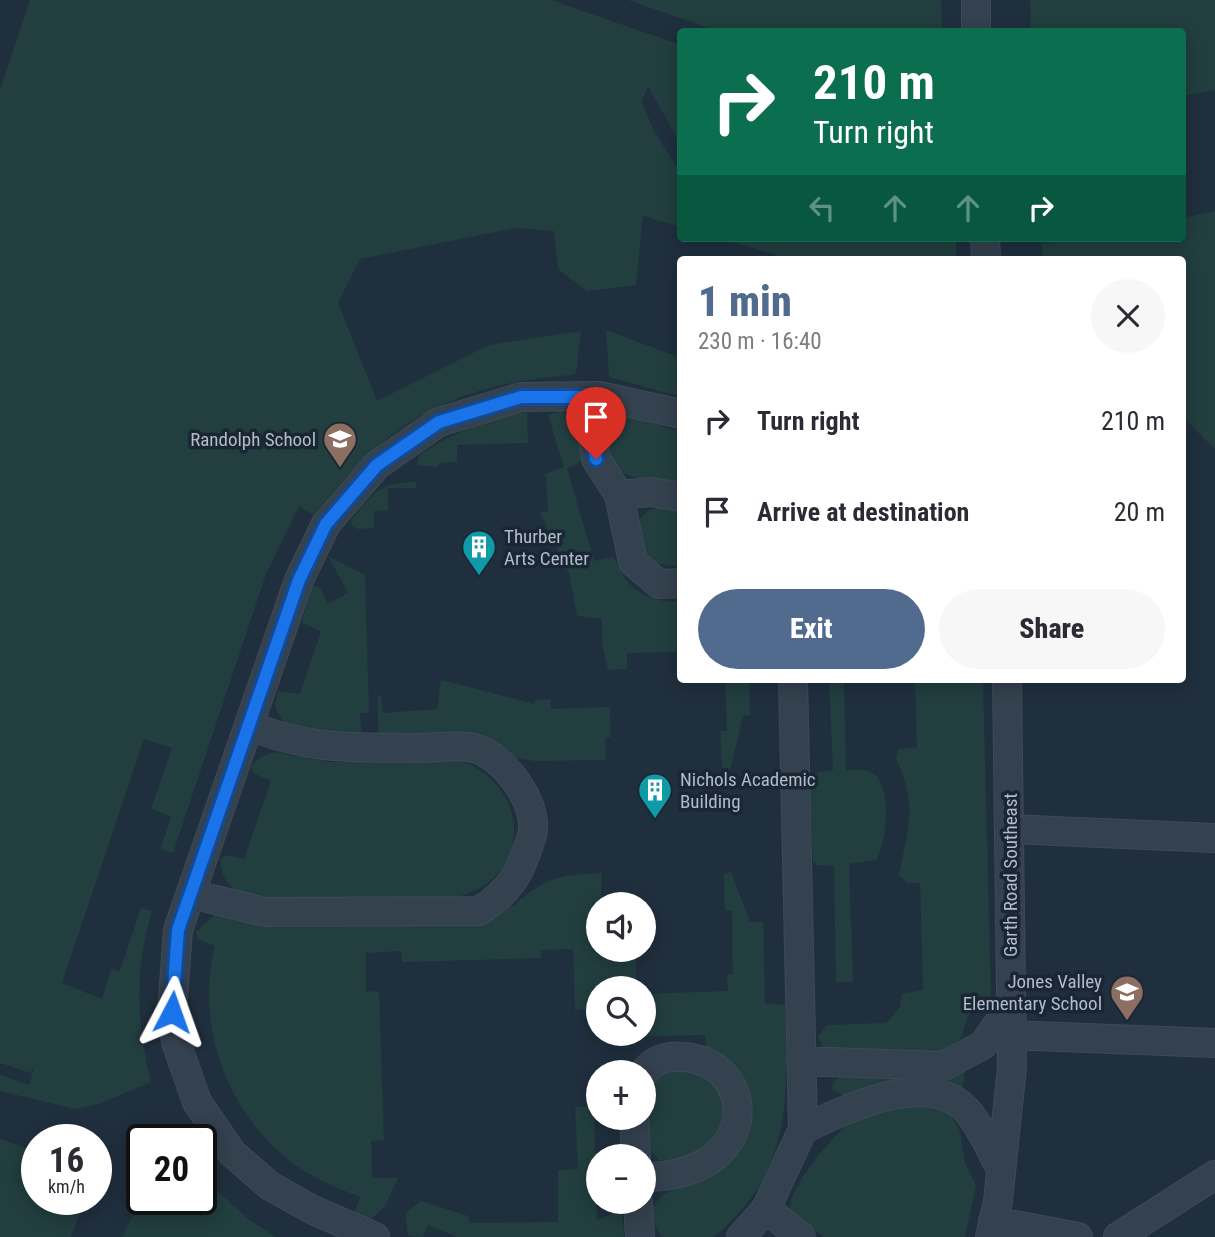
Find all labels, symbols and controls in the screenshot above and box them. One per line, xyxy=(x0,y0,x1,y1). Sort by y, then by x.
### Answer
text: 210 m xyxy=(813,54,935,111)
icon: right xyxy=(698,56,789,147)
text: Turn right xyxy=(813,113,934,151)
icon: left xyxy=(803,189,841,227)
icon: ahead xyxy=(876,189,914,227)
icon: ahead xyxy=(949,189,987,227)
icon: right xyxy=(1022,189,1060,227)
text: 1 min xyxy=(698,277,792,326)
button: close xyxy=(1091,279,1165,353)
text: 230 m · 16:40 xyxy=(698,328,822,355)
pin xyxy=(566,387,626,459)
icon: arrive xyxy=(577,398,615,436)
icon: right xyxy=(698,402,736,440)
text: Turn right xyxy=(757,406,859,436)
text: 210 m xyxy=(1101,406,1165,436)
school or university icon: Randolph School xyxy=(321,420,359,469)
place label: Randolph School xyxy=(190,428,316,451)
icon: arrive xyxy=(698,493,736,531)
text: Arrive at destination xyxy=(757,497,969,527)
text: 20 m xyxy=(1114,497,1165,527)
place label: Thurber Arts Center xyxy=(504,525,589,570)
building icon: Thurber Arts Center xyxy=(460,528,498,577)
button: Exit xyxy=(698,589,925,669)
button: Share xyxy=(939,589,1165,669)
place label: Nichols Academic Building xyxy=(680,768,816,813)
building icon: Nichols Academic Building xyxy=(636,771,674,820)
street label: Garth Road Southeast xyxy=(999,793,1022,957)
map controls xyxy=(586,892,656,1214)
button: sound xyxy=(586,892,656,962)
place label: Jones Valley Elementary School xyxy=(963,970,1102,1015)
school or university icon: Jones Valley Elementary School xyxy=(1108,973,1146,1022)
position arrow xyxy=(135,975,209,1049)
button: search xyxy=(586,976,656,1046)
button: + xyxy=(586,1060,656,1130)
speed limit sign: 20 xyxy=(126,1124,217,1215)
text: 16 xyxy=(49,1140,84,1181)
button: − xyxy=(586,1144,656,1214)
text: km/h xyxy=(48,1176,85,1197)

